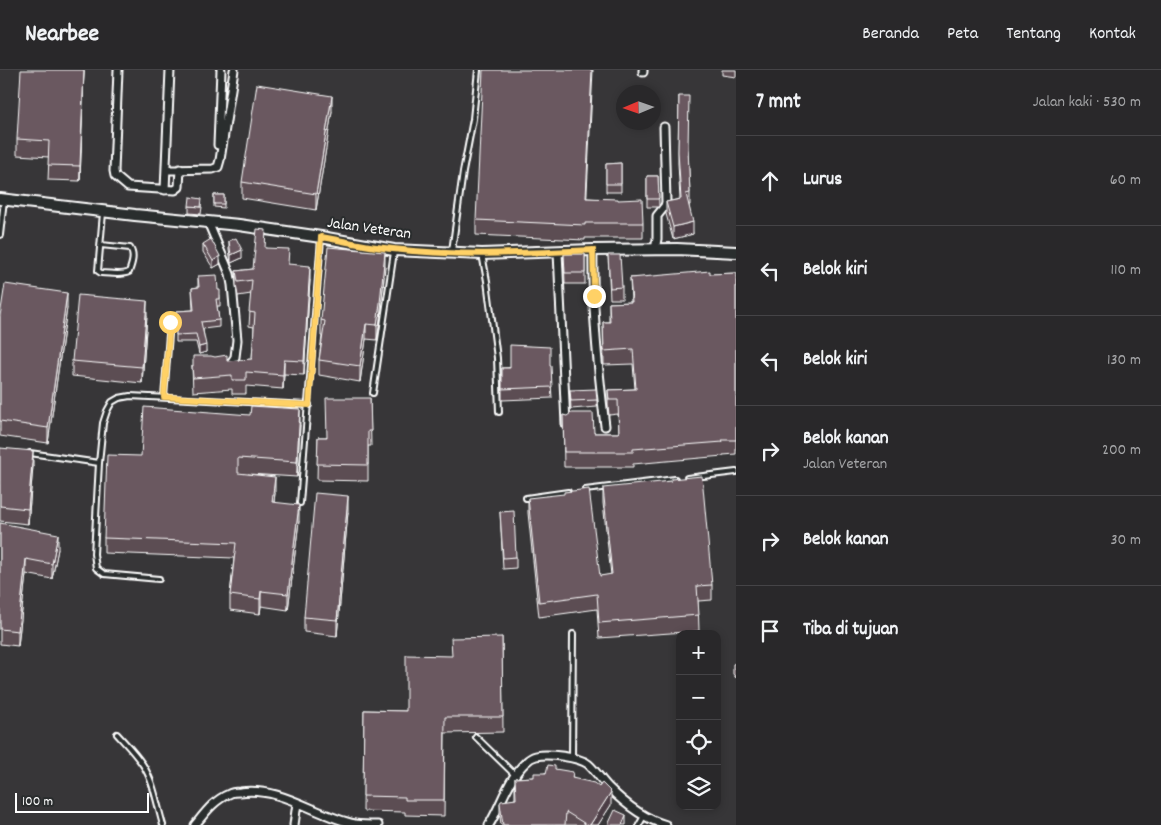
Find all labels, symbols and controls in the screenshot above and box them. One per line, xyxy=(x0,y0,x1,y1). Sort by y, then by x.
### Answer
text: Nearbee xyxy=(25,18,99,52)
text: Beranda xyxy=(862,22,919,47)
text: Peta xyxy=(947,22,978,47)
text: Tentang xyxy=(1006,22,1061,47)
text: Kontak xyxy=(1089,22,1136,47)
north arrow xyxy=(616,85,661,130)
text: 7 mnt xyxy=(756,88,801,118)
text: Jalan kaki · 530 m xyxy=(1033,91,1141,114)
icon: ahead xyxy=(756,167,784,195)
text: Lurus xyxy=(803,167,842,194)
text: 60 m xyxy=(1110,169,1141,192)
street label: Jalan Veteran xyxy=(326,212,412,246)
icon: left xyxy=(756,257,784,285)
text: Belok kiri xyxy=(803,257,867,284)
text: 110 m xyxy=(1111,259,1141,282)
route end xyxy=(583,285,606,308)
route start xyxy=(159,311,182,334)
icon: left xyxy=(756,347,784,375)
text: Belok kiri xyxy=(803,347,867,374)
text: 130 m xyxy=(1107,349,1141,372)
text: Belok kanan xyxy=(803,426,889,453)
icon: right xyxy=(756,437,784,465)
text: 200 m xyxy=(1102,439,1141,462)
text: Jalan Veteran xyxy=(803,453,887,476)
icon: right xyxy=(756,527,784,555)
text: Belok kanan xyxy=(803,527,889,554)
text: 30 m xyxy=(1111,529,1141,552)
icon: arrive xyxy=(756,617,784,645)
text: Tiba di tujuan xyxy=(803,617,898,644)
map controls xyxy=(676,630,721,810)
button: + xyxy=(676,630,721,675)
button: − xyxy=(676,675,721,720)
button: locate xyxy=(676,720,721,765)
button: layers xyxy=(676,765,721,810)
scale bar xyxy=(15,790,149,813)
text: 100 m xyxy=(22,792,53,812)

